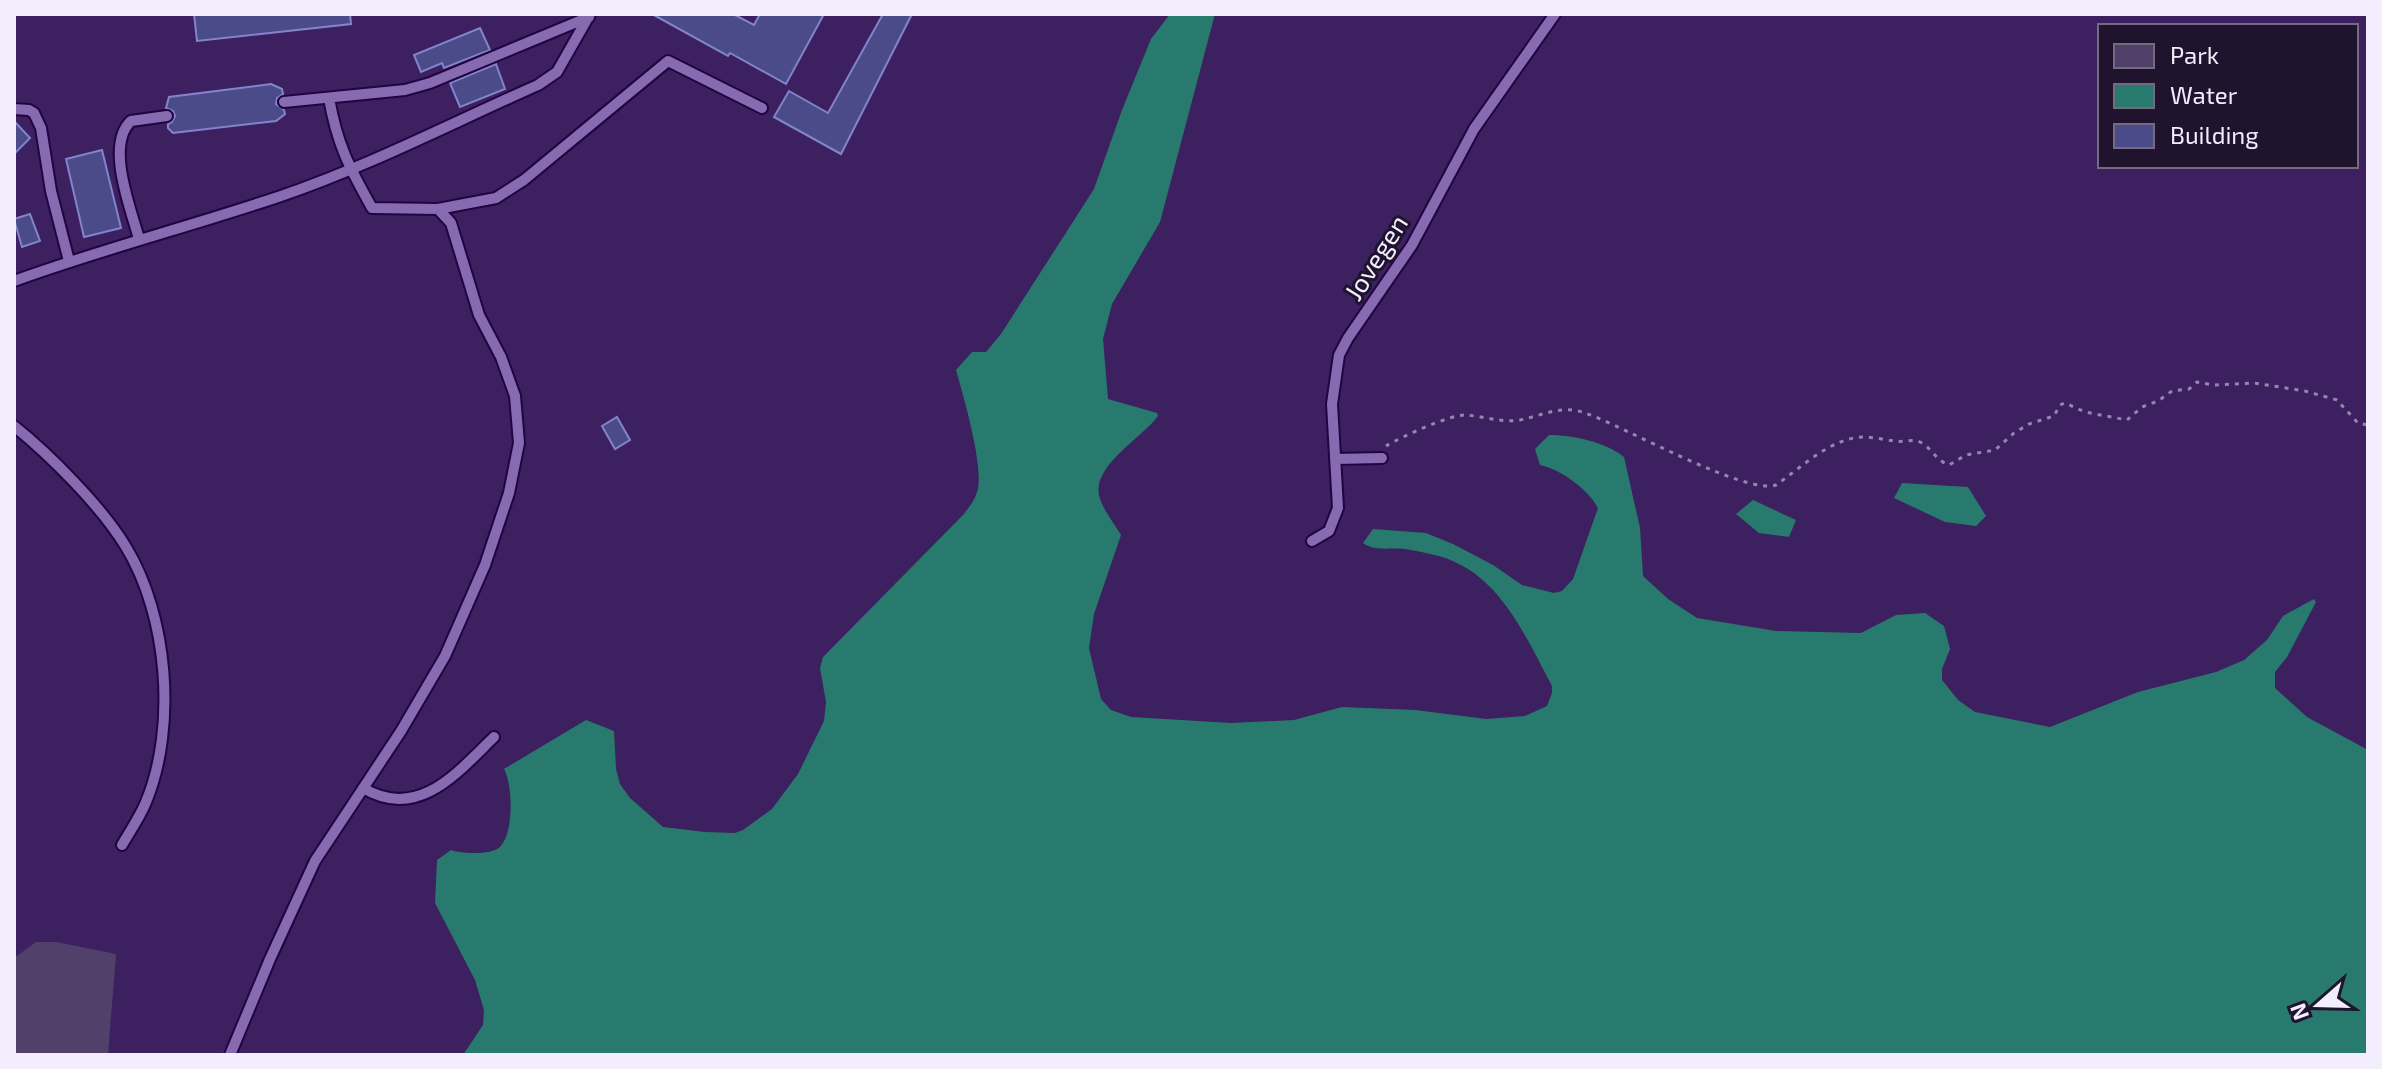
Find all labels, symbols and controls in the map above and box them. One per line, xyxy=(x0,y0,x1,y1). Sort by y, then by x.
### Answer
legend xyxy=(2098,24,2358,168)
text: Park xyxy=(2170,40,2219,69)
text: Water xyxy=(2170,80,2238,109)
text: Building xyxy=(2170,120,2259,149)
street label: Jovegen xyxy=(1337,209,1413,305)
north arrow xyxy=(2278,965,2358,1045)
text: N xyxy=(2283,1000,2313,1024)

